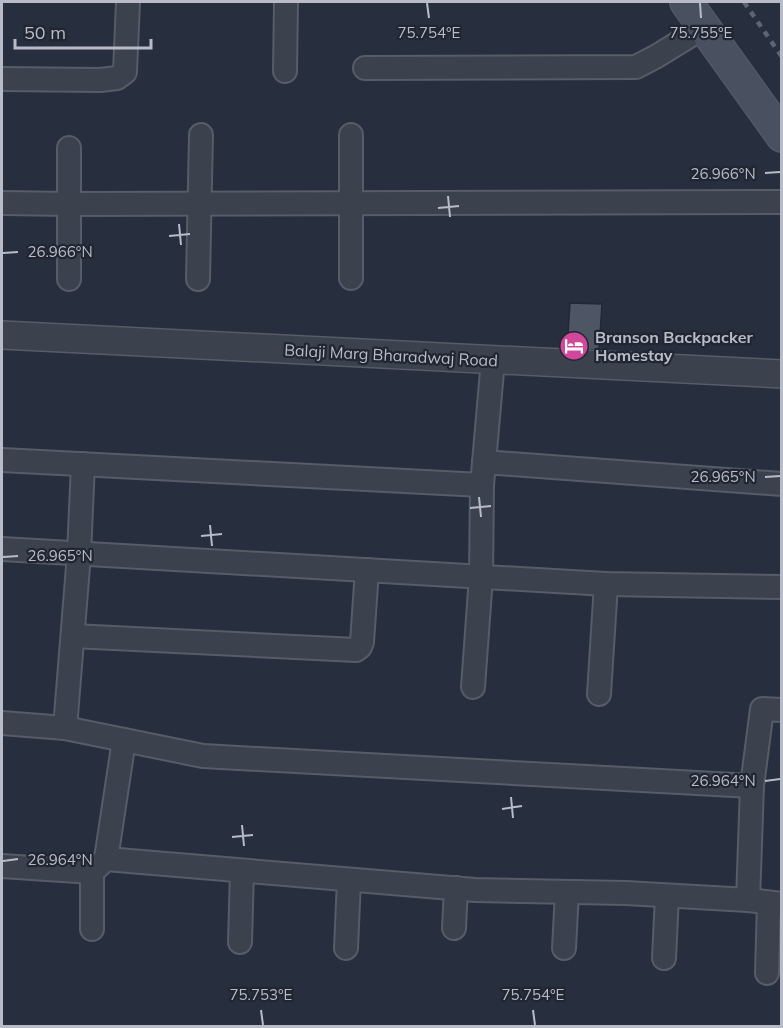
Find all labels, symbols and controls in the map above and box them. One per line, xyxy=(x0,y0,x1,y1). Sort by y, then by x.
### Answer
scale bar xyxy=(15,12,152,50)
text: 50 m xyxy=(24,21,66,44)
text: 75.754°E xyxy=(398,23,461,42)
text: 75.755°E xyxy=(670,23,733,42)
text: 26.966°N xyxy=(690,164,756,183)
text: 26.966°N xyxy=(27,242,93,261)
place label: Branson Backpacker Homestay xyxy=(595,327,754,365)
hotel icon: Branson Backpacker Homestay xyxy=(558,330,590,362)
street label: Balaji Marg Bharadwaj Road xyxy=(284,339,498,371)
text: 26.965°N xyxy=(690,467,756,486)
text: 26.965°N xyxy=(27,546,93,565)
text: 26.964°N xyxy=(690,771,756,790)
text: 26.964°N xyxy=(27,850,93,869)
text: 75.753°E xyxy=(230,985,293,1004)
text: 75.754°E xyxy=(502,985,565,1004)

